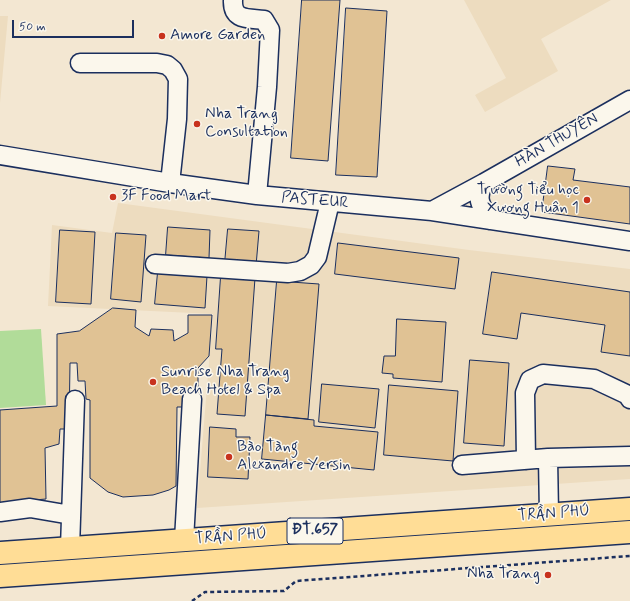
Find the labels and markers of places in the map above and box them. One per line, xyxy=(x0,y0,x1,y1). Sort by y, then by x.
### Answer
place label: Amore Garden xyxy=(170,26,265,46)
marker: Amore Garden xyxy=(157,31,167,41)
place label: Nha Trang Consultation xyxy=(205,105,288,143)
marker: Nha Trang Consultation xyxy=(192,119,202,129)
place label: Trường Tiểu học Xương Huân 1 xyxy=(477,181,579,219)
place label: 3F Food Mart xyxy=(121,187,211,207)
marker: 3F Food Mart xyxy=(108,192,118,202)
marker: Trường Tiểu học Xương Huân 1 xyxy=(582,195,592,205)
place label: Sunrise Nha Trang Beach Hotel & Spa xyxy=(161,363,290,401)
marker: Sunrise Nha Trang Beach Hotel & Spa xyxy=(148,377,158,387)
place label: Bào Tàng Alexandre Yersin xyxy=(237,438,351,476)
marker: Bào Tàng Alexandre Yersin xyxy=(224,452,234,462)
place label: Nha Trang xyxy=(467,565,540,585)
marker: Nha Trang xyxy=(543,570,553,580)

